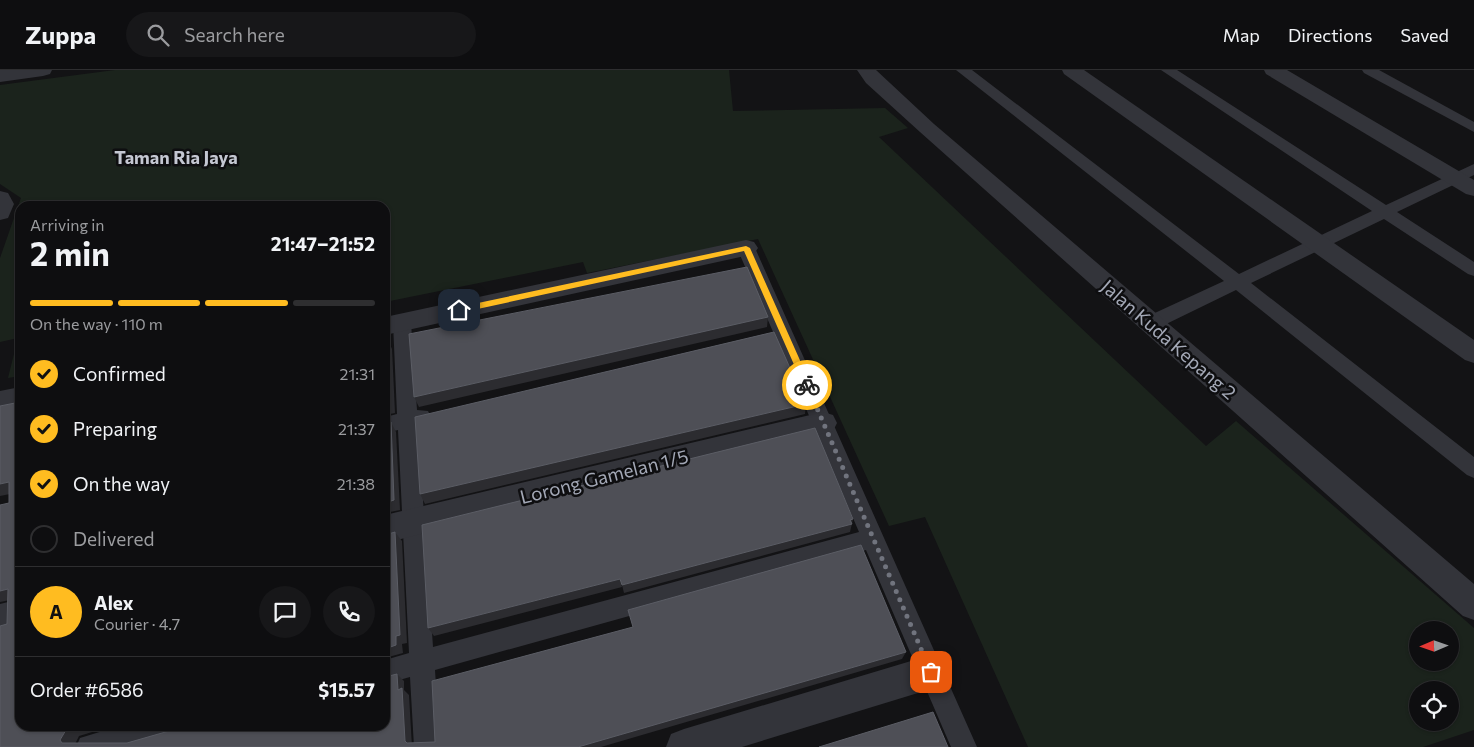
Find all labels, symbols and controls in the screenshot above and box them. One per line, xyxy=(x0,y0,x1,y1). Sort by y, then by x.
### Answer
search box xyxy=(126,12,476,57)
text: Zuppa xyxy=(25,20,96,49)
icon: search xyxy=(144,21,172,49)
text: Search here xyxy=(184,23,285,46)
text: Map xyxy=(1223,24,1260,46)
text: Directions xyxy=(1288,24,1372,46)
text: Saved xyxy=(1400,24,1449,46)
district label: Taman Ria Jaya xyxy=(114,146,238,168)
text: Arriving in xyxy=(30,215,104,234)
text: 21:47–21:52 xyxy=(271,232,375,255)
text: 2 min xyxy=(30,233,110,273)
street label: Jalan Kuda Kepang 2 xyxy=(1097,274,1241,404)
pin xyxy=(438,289,480,331)
icon: home xyxy=(445,296,473,324)
text: On the way · 110 m xyxy=(30,314,163,333)
icon: check xyxy=(30,360,58,388)
courier xyxy=(782,360,832,410)
text: Confirmed xyxy=(73,362,166,385)
text: 21:31 xyxy=(340,364,375,383)
icon: bike xyxy=(793,371,821,399)
icon: check xyxy=(30,415,58,443)
text: Preparing xyxy=(73,417,157,440)
text: 21:37 xyxy=(338,419,375,438)
street label: Lorong Gamelan 1/5 xyxy=(517,444,691,508)
icon: check xyxy=(30,470,58,498)
text: On the way xyxy=(73,472,170,495)
text: 21:38 xyxy=(337,474,375,493)
text: Delivered xyxy=(73,527,154,550)
button: chat xyxy=(259,586,311,638)
button: phone xyxy=(323,586,375,638)
text: Alex xyxy=(94,591,134,614)
text: A xyxy=(49,600,63,623)
text: Courier · 4.7 xyxy=(94,614,180,633)
north arrow xyxy=(1409,621,1459,671)
map controls xyxy=(1409,621,1459,731)
pin xyxy=(910,651,952,693)
icon: bag xyxy=(917,658,945,686)
text: Order #6586 xyxy=(30,678,144,701)
text: $15.57 xyxy=(318,678,375,701)
button: locate xyxy=(1409,681,1459,731)

